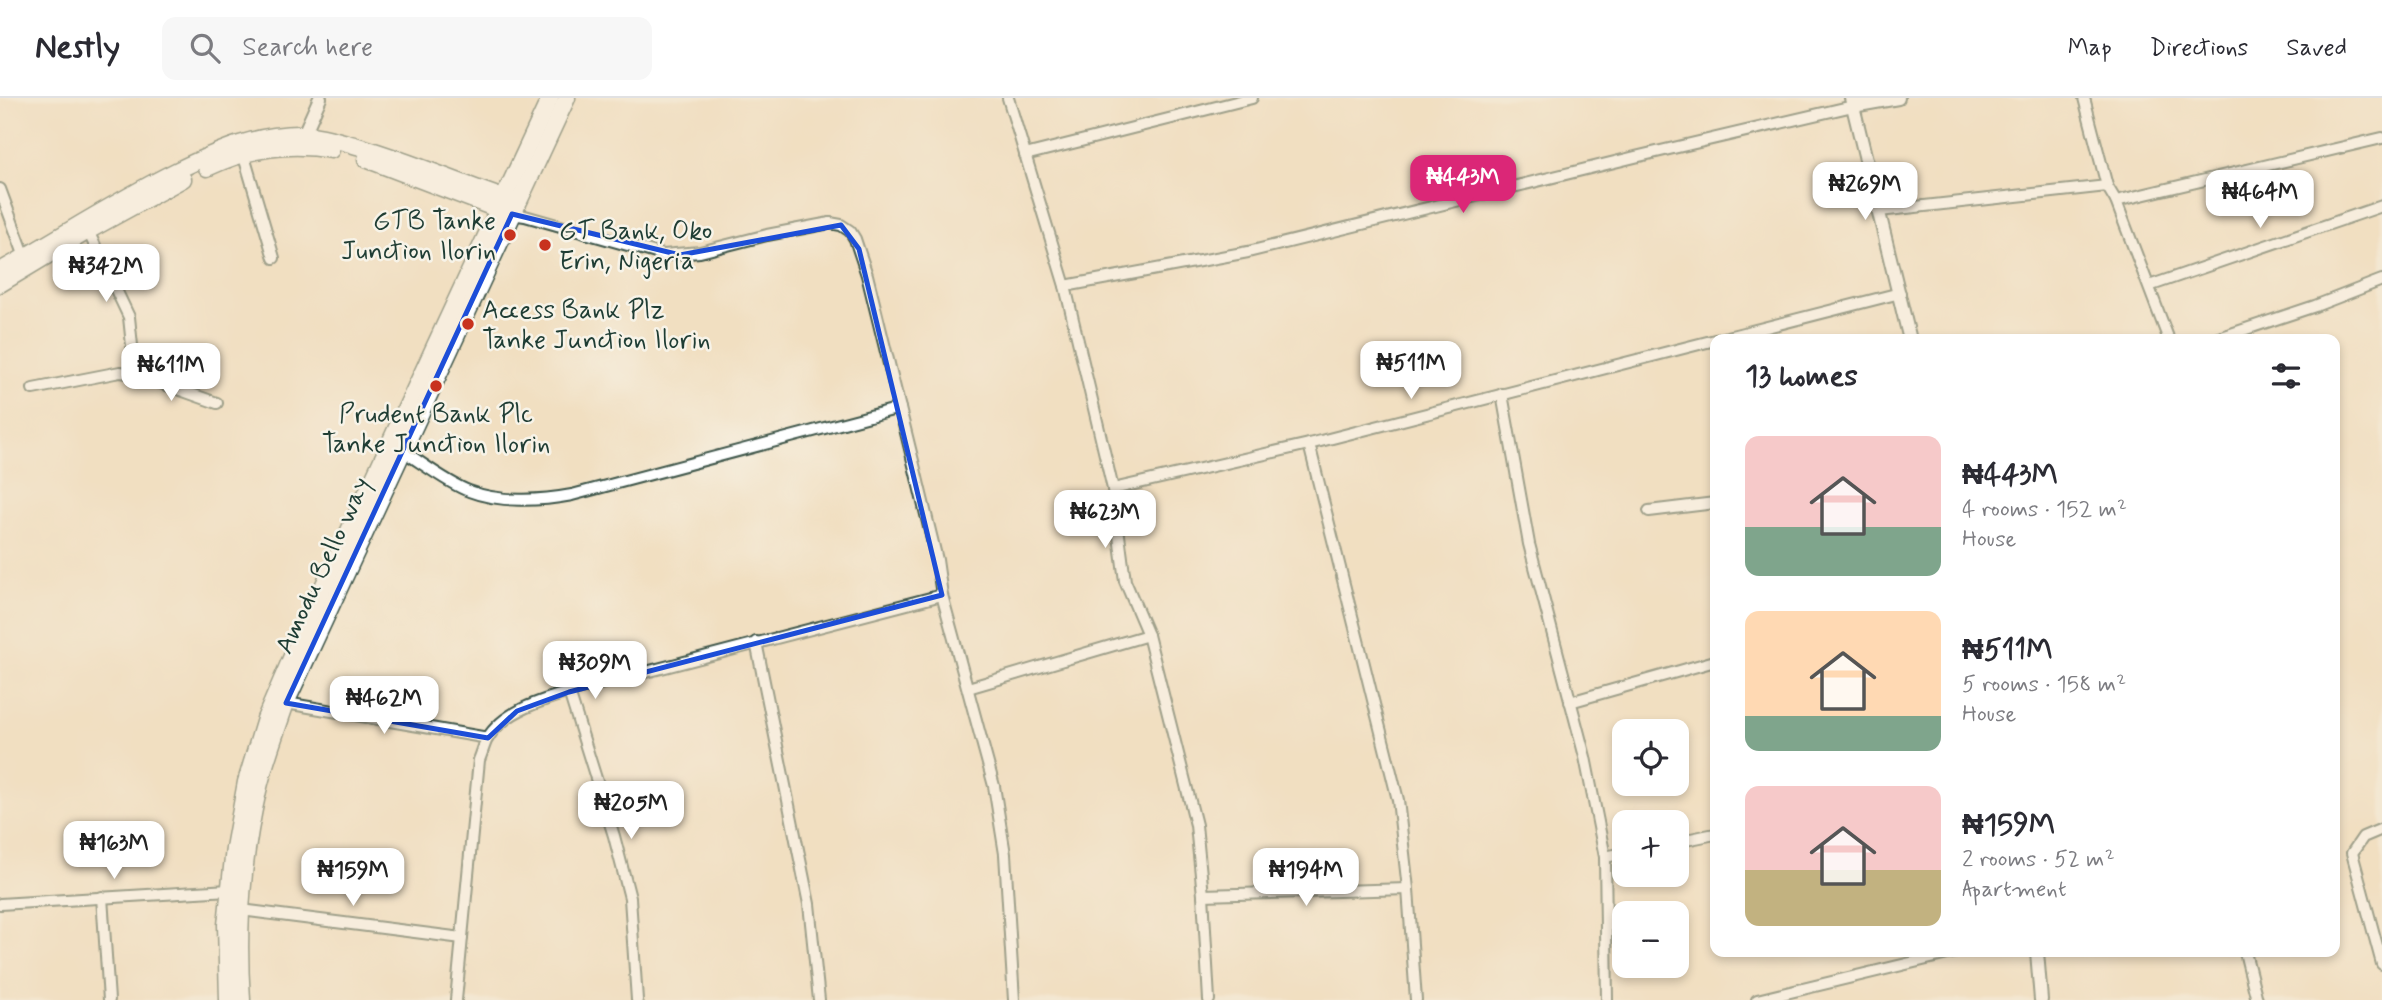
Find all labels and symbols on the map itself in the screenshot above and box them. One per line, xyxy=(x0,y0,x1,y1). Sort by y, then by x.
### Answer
pin: ₦443M xyxy=(1414,156,1512,215)
pin: ₦269M xyxy=(1816,162,1914,222)
pin: ₦464M xyxy=(2211,170,2309,230)
place label: GTB Tanke Junction Ilorin xyxy=(341,205,496,269)
place label: GT Bank, Oko Erin, Nigeria xyxy=(559,215,712,279)
marker: GTB Tanke Junction Ilorin xyxy=(502,227,518,243)
marker: GT Bank, Oko Erin, Nigeria xyxy=(537,237,553,253)
pin: ₦342M xyxy=(57,244,155,304)
place label: Access Bank Plz Tanke Junction Ilorin xyxy=(482,294,711,358)
marker: Access Bank Plz Tanke Junction Ilorin xyxy=(460,316,476,332)
pin: ₦511M xyxy=(1362,342,1460,401)
pin: ₦611M xyxy=(122,344,220,403)
marker: Prudent Bank Plc Tanke Junction Ilorin xyxy=(428,378,444,394)
place label: Prudent Bank Plc Tanke Junction Ilorin xyxy=(322,398,550,462)
street label: Amodu Bello way xyxy=(268,472,380,660)
pin: ₦623M xyxy=(1056,490,1154,550)
pin: ₦309M xyxy=(546,642,644,701)
pin: ₦462M xyxy=(335,676,433,736)
pin: ₦205M xyxy=(582,782,680,841)
pin: ₦163M xyxy=(65,822,163,881)
pin: ₦159M xyxy=(304,848,402,908)
pin: ₦194M xyxy=(1257,848,1355,908)

